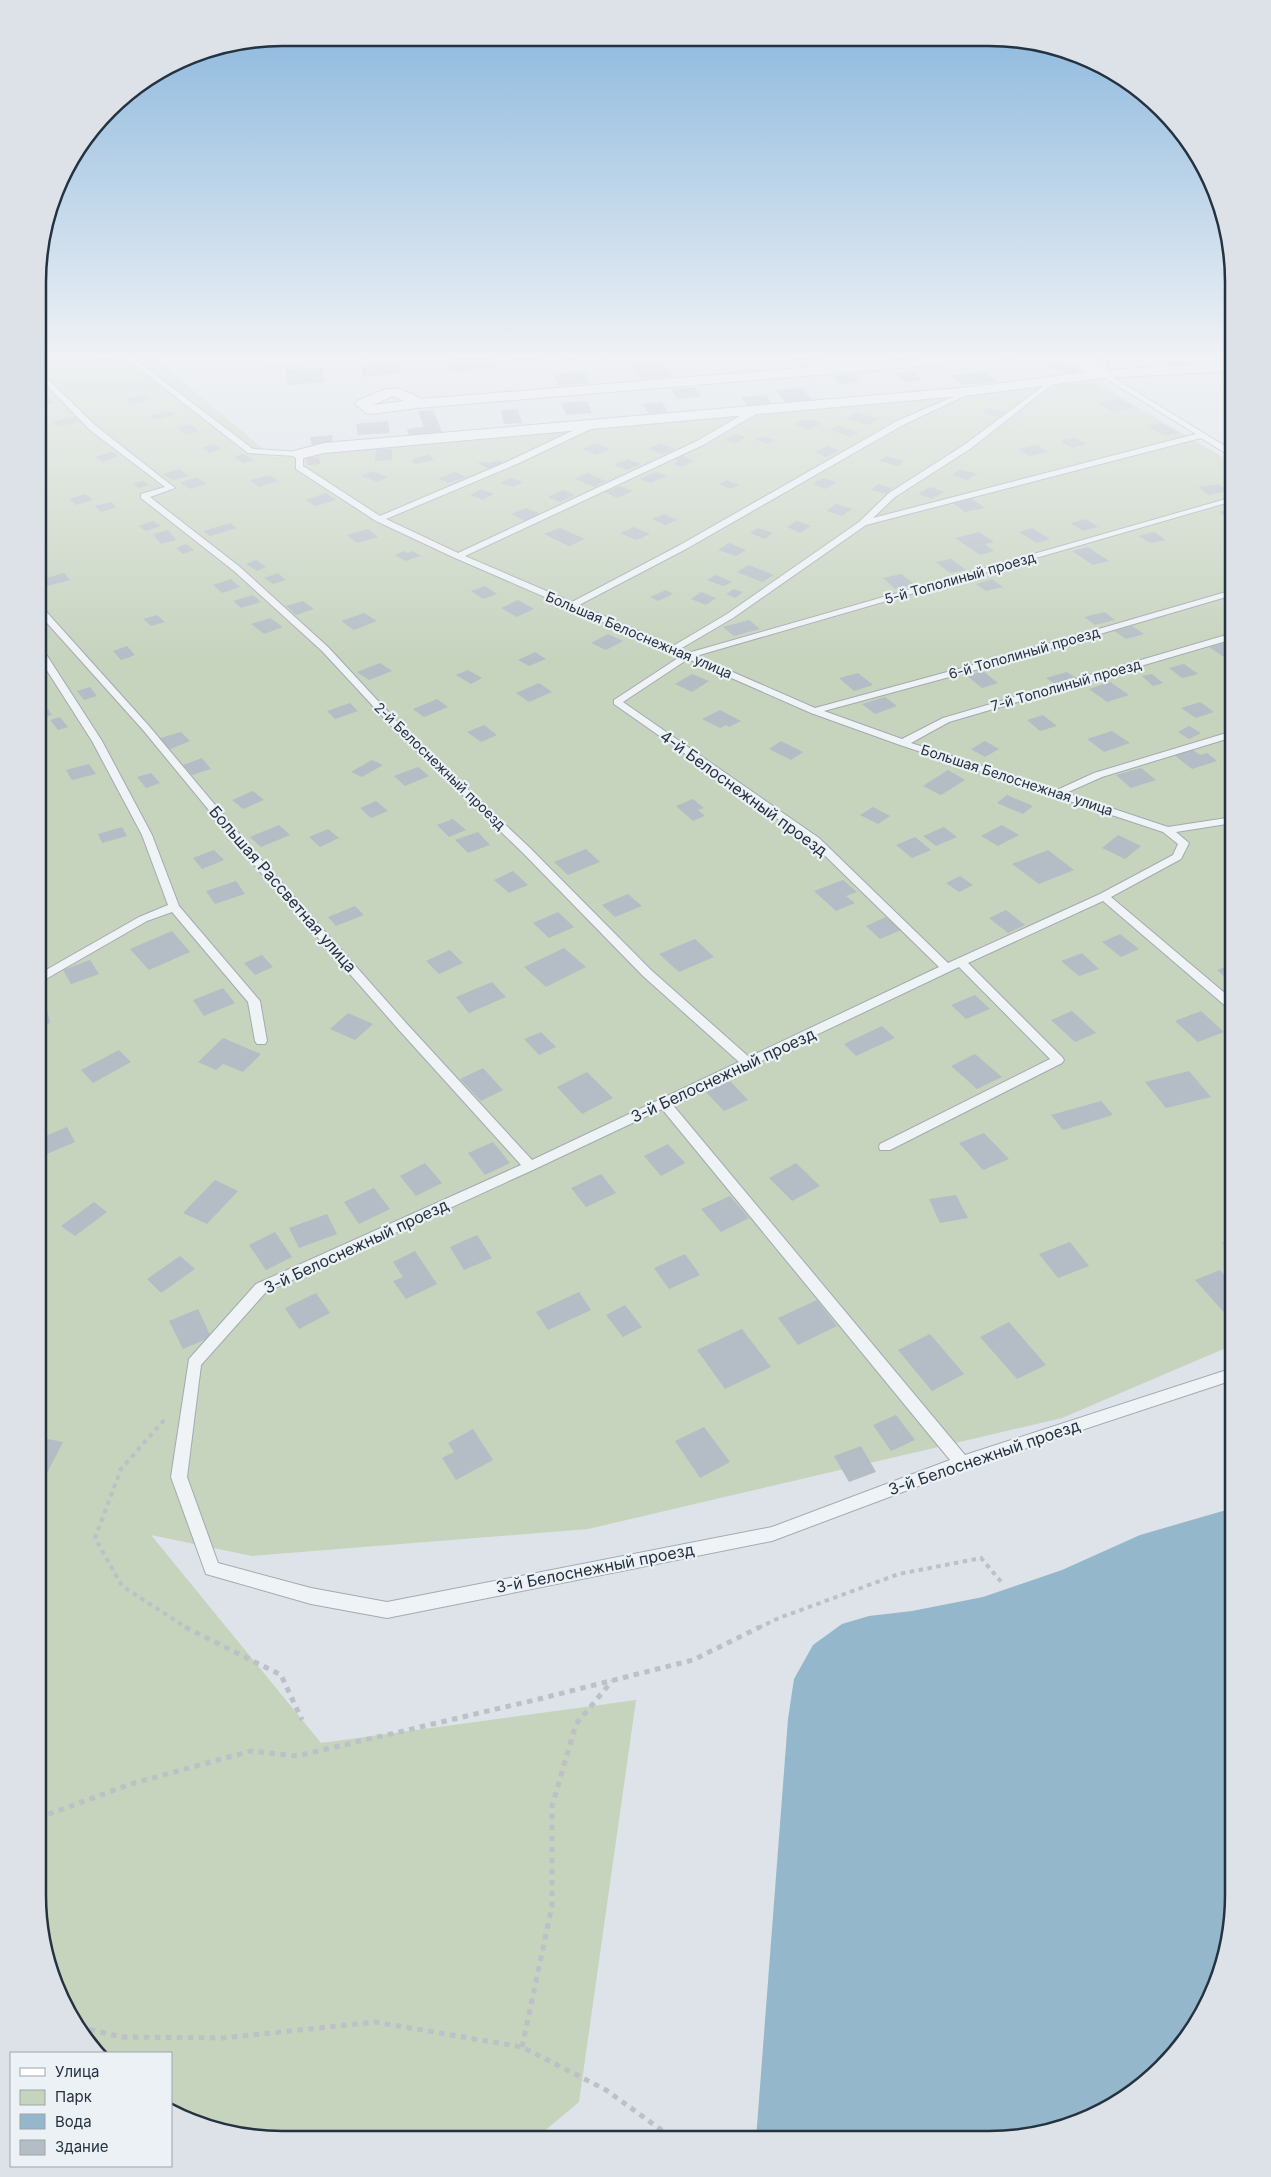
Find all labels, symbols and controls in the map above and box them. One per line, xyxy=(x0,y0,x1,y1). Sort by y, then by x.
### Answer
street label: 5-й Тополиный проезд xyxy=(882,548,1038,607)
street label: Большая Белоснежная улица xyxy=(543,587,735,682)
street label: 6-й Тополиный проезд xyxy=(946,623,1102,682)
street label: 7-й Тополиный проезд xyxy=(989,655,1143,714)
street label: 2-й Белоснежный проезд xyxy=(371,698,510,833)
street label: 4-й Белоснежный проезд xyxy=(656,726,832,860)
street label: Большая Белоснежная улица xyxy=(919,740,1115,819)
street label: Большая Рассветная улица xyxy=(205,802,361,976)
street label: 3-й Белоснежный проезд xyxy=(627,1023,819,1127)
street label: 3-й Белоснежный проезд xyxy=(260,1194,452,1298)
street label: 3-й Белоснежный проезд xyxy=(885,1415,1083,1499)
street label: 3-й Белоснежный проезд xyxy=(494,1539,696,1597)
legend xyxy=(10,2052,172,2167)
text: Улица xyxy=(55,2062,99,2081)
text: Парк xyxy=(55,2087,92,2106)
text: Вода xyxy=(55,2112,92,2131)
text: Здание xyxy=(55,2137,109,2156)

